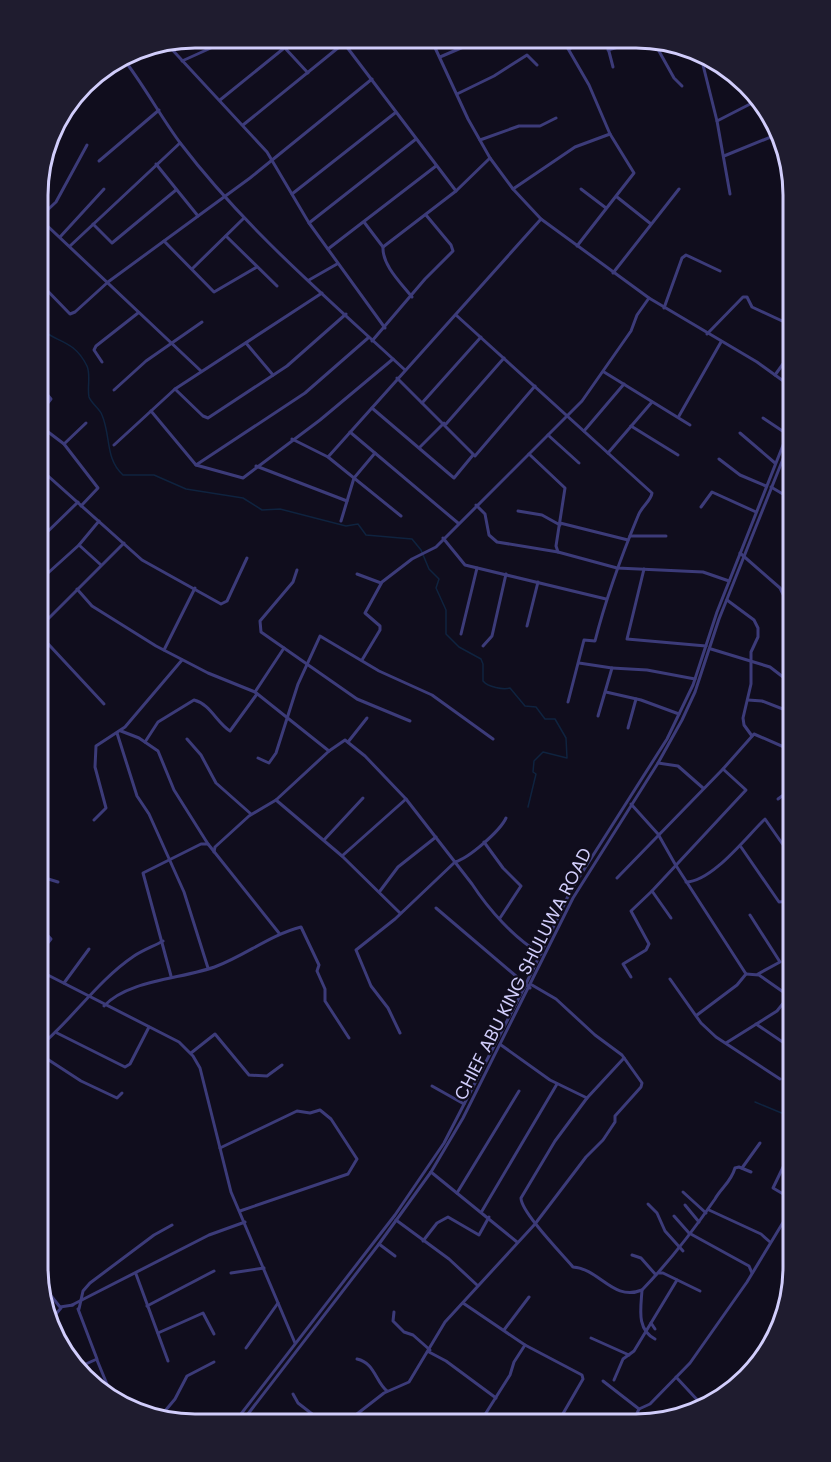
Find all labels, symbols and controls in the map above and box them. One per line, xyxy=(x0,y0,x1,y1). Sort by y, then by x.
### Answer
street label: CHIEF ABU KING SHULUWA ROAD xyxy=(448,843,597,1104)

